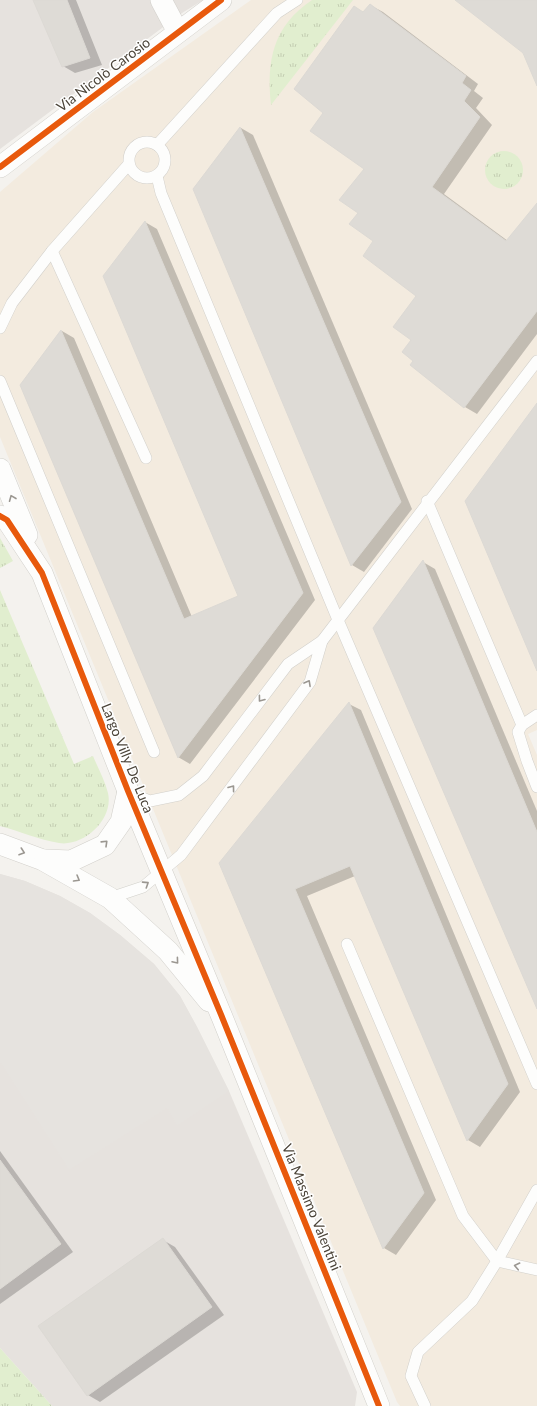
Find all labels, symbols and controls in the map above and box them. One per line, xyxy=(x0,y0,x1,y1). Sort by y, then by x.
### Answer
street label: Via Nicolò Carosio xyxy=(53,33,153,115)
one-way arrow xyxy=(8,494,16,501)
one-way arrow xyxy=(304,680,311,687)
one-way arrow xyxy=(259,695,266,702)
street label: Largo Villy De Luca xyxy=(98,701,158,815)
one-way arrow xyxy=(227,785,234,792)
one-way arrow xyxy=(100,840,108,847)
one-way arrow xyxy=(18,847,25,856)
one-way arrow xyxy=(73,875,80,882)
one-way arrow xyxy=(142,882,149,889)
one-way arrow xyxy=(172,957,179,964)
street label: Via Massimo Valentini xyxy=(279,1141,345,1273)
one-way arrow xyxy=(514,1262,520,1270)

